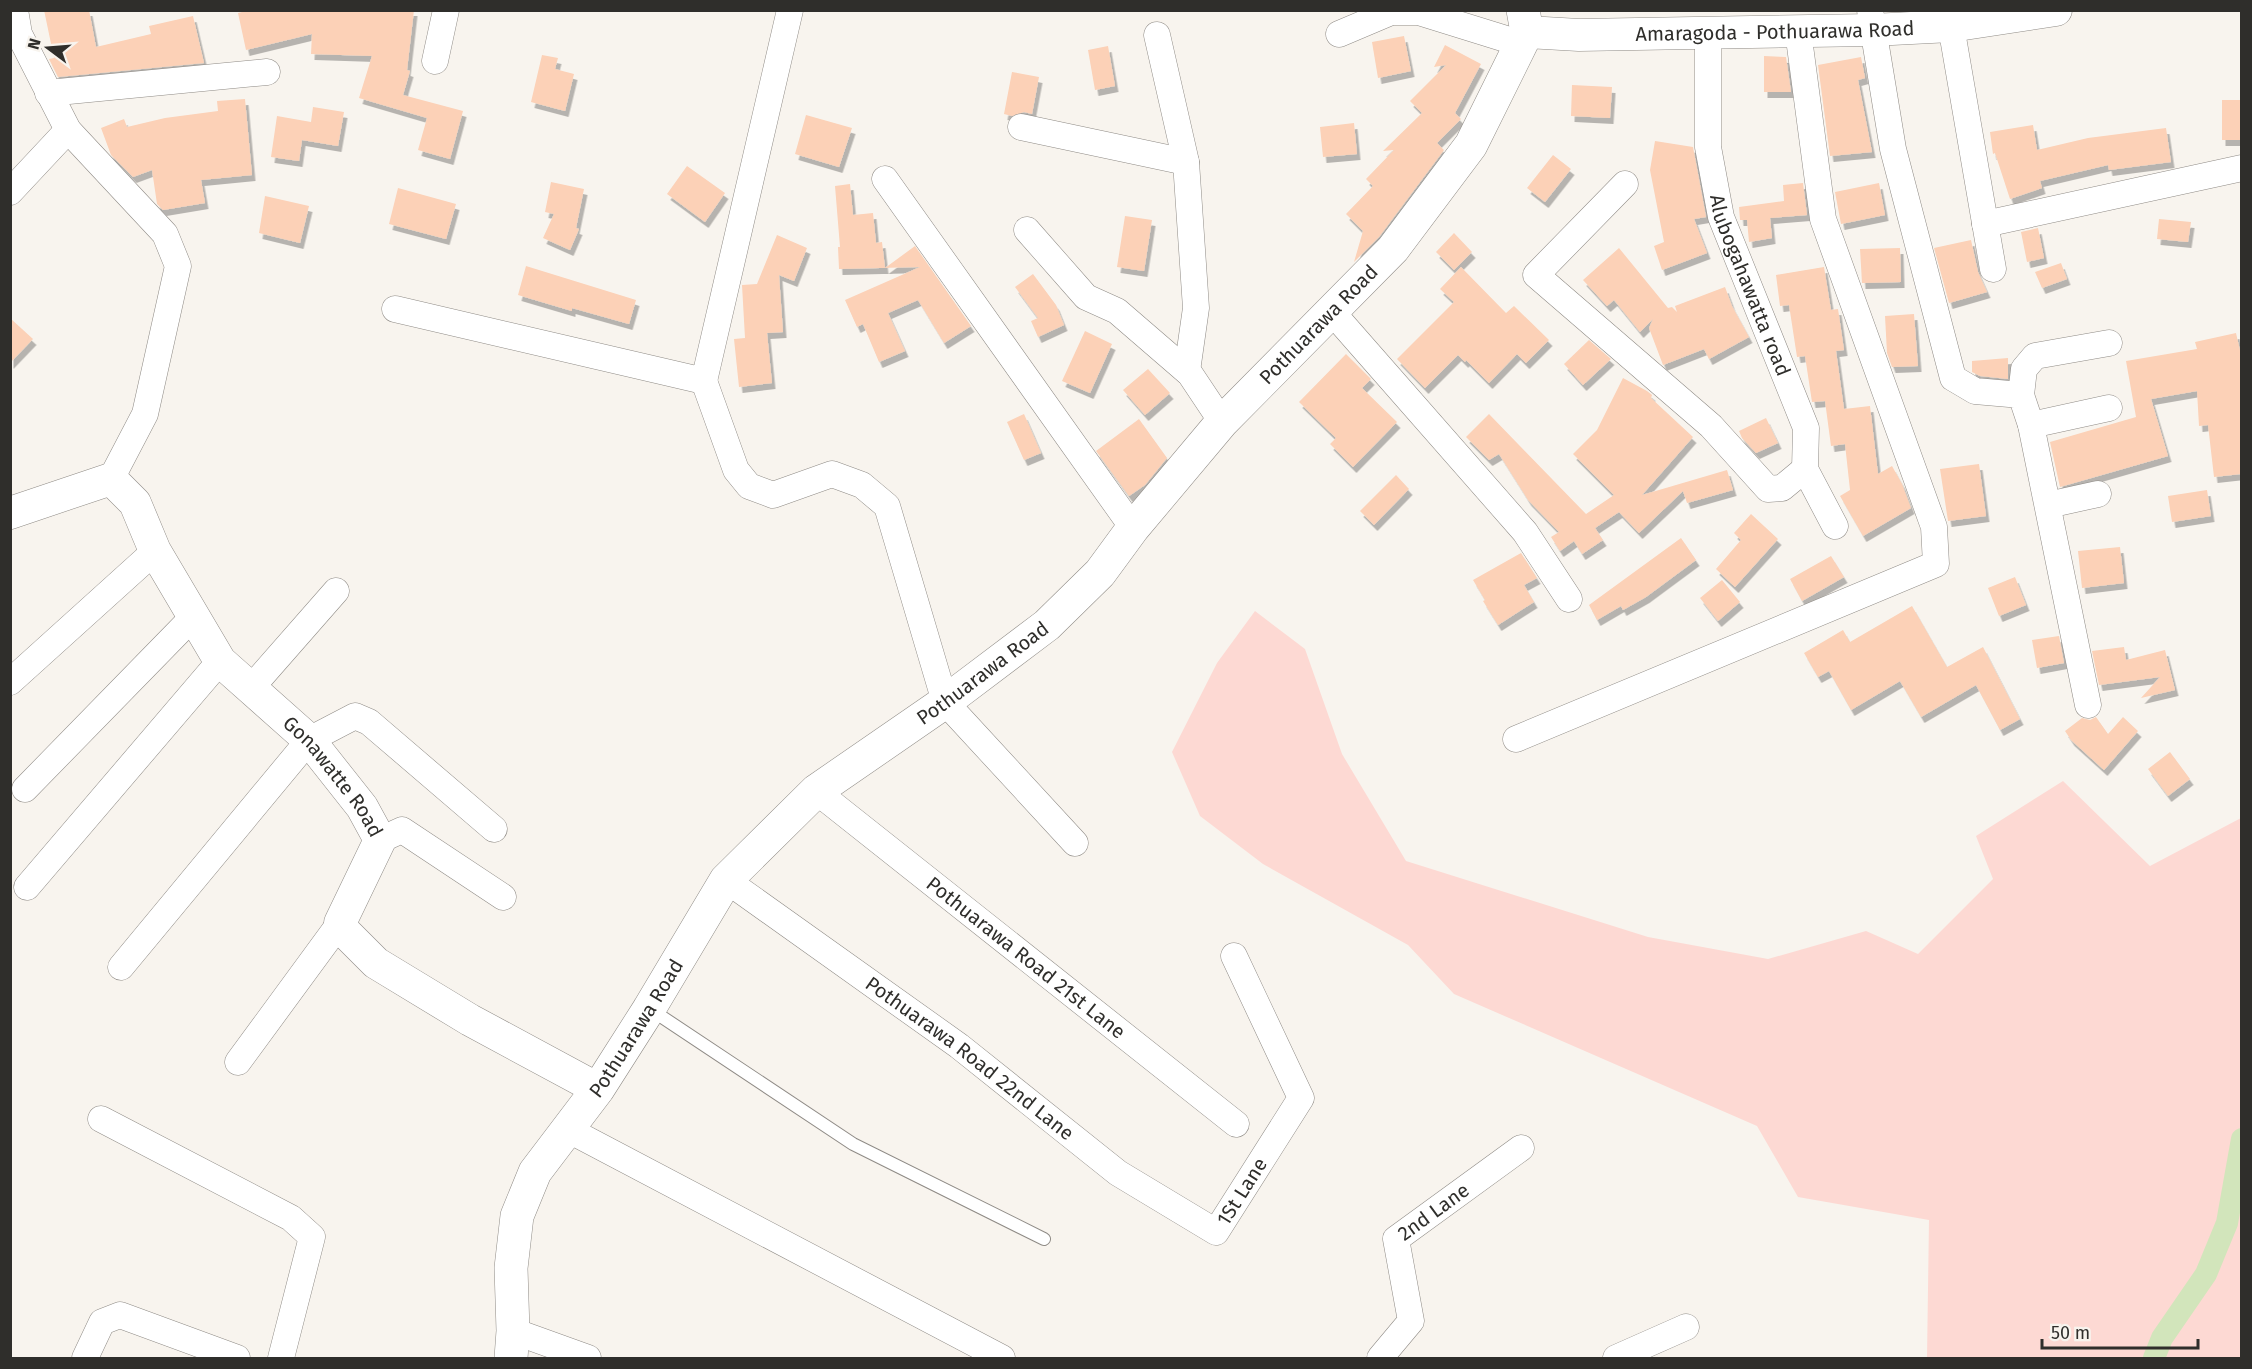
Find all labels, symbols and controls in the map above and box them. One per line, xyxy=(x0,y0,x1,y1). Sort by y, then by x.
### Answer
street label: Amaragoda - Pothuarawa Road xyxy=(1635,16,1915,46)
north arrow xyxy=(18,18,78,78)
text: N xyxy=(23,36,45,52)
street label: Alubogahawatta road xyxy=(1705,192,1796,379)
street label: Pothuarawa Road xyxy=(1254,260,1383,389)
street label: Pothuarawa Road xyxy=(912,616,1053,730)
street label: Gonawatte Road xyxy=(278,711,388,841)
street label: Pothuarawa Road 21st Lane xyxy=(922,871,1130,1044)
street label: Pothuarawa Road xyxy=(584,955,688,1102)
street label: Pothuarawa Road 22nd Lane xyxy=(861,971,1079,1145)
street label: 1St Lane xyxy=(1211,1153,1272,1230)
street label: 2nd Lane xyxy=(1393,1178,1474,1246)
scale bar xyxy=(2042,1312,2198,1350)
text: 50 m xyxy=(2051,1322,2090,1344)

